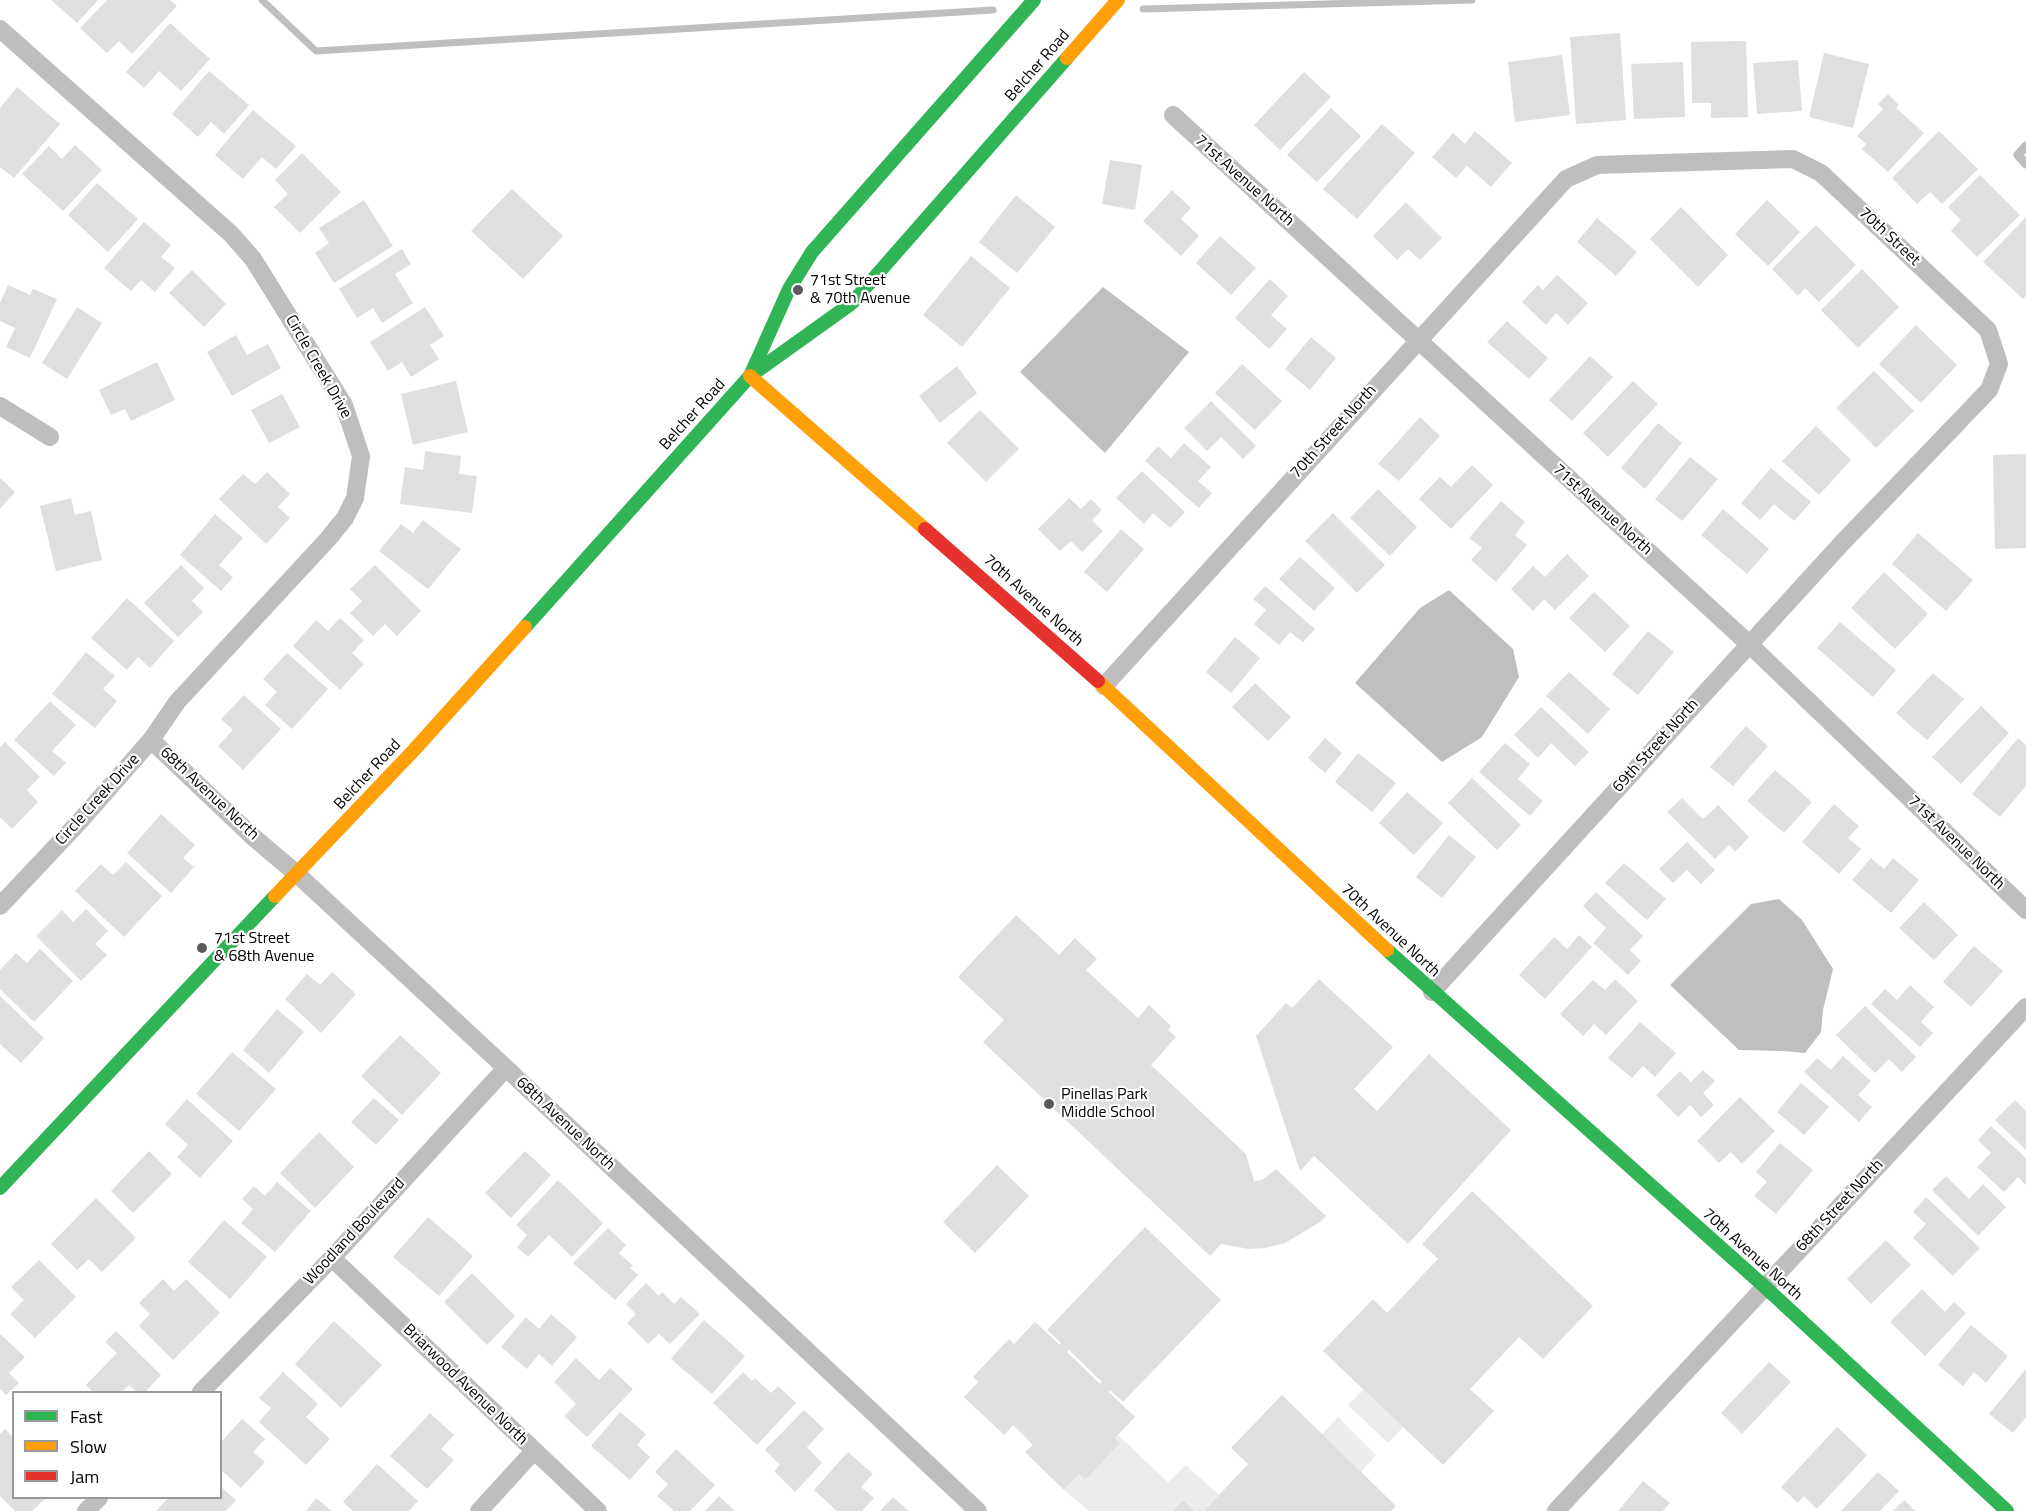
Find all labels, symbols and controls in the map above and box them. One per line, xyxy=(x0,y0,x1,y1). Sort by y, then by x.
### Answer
street label: Belcher Road xyxy=(1002,26,1074,106)
street label: 71st Avenue North xyxy=(1190,131,1298,231)
street label: 70th Street xyxy=(1854,204,1924,270)
place label: 71st Street & 70th Avenue xyxy=(810,271,910,309)
marker: 71st Street & 70th Avenue xyxy=(791,283,805,297)
street label: Circle Creek Drive xyxy=(281,312,355,422)
street label: Belcher Road xyxy=(656,376,730,454)
street label: 70th Street North xyxy=(1287,381,1381,483)
street label: 71st Avenue North xyxy=(1548,460,1656,560)
street label: 70th Avenue North xyxy=(979,551,1087,651)
street label: 69th Street North xyxy=(1609,695,1703,797)
street label: Belcher Road xyxy=(331,736,405,814)
street label: 68th Avenue North xyxy=(156,743,262,845)
street label: Circle Creek Drive xyxy=(52,750,144,850)
street label: 71st Avenue North xyxy=(1904,792,2008,894)
street label: 70th Avenue North xyxy=(1337,880,1443,982)
place label: 71st Street & 68th Avenue xyxy=(214,929,314,967)
marker: 71st Street & 68th Avenue xyxy=(195,941,209,955)
street label: 68th Avenue North xyxy=(512,1073,618,1175)
place label: Pinellas Park Middle School xyxy=(1061,1085,1155,1123)
marker: Pinellas Park Middle School xyxy=(1042,1097,1056,1111)
street label: 68th Street North xyxy=(1792,1156,1888,1256)
street label: Woodland Boulevard xyxy=(300,1175,410,1289)
street label: 70th Avenue North xyxy=(1698,1205,1806,1305)
street label: Briarwood Avenue North xyxy=(399,1320,531,1450)
legend xyxy=(12,1391,222,1499)
text: Fast xyxy=(70,1403,103,1430)
text: Slow xyxy=(70,1433,107,1460)
text: Jam xyxy=(70,1463,99,1490)

